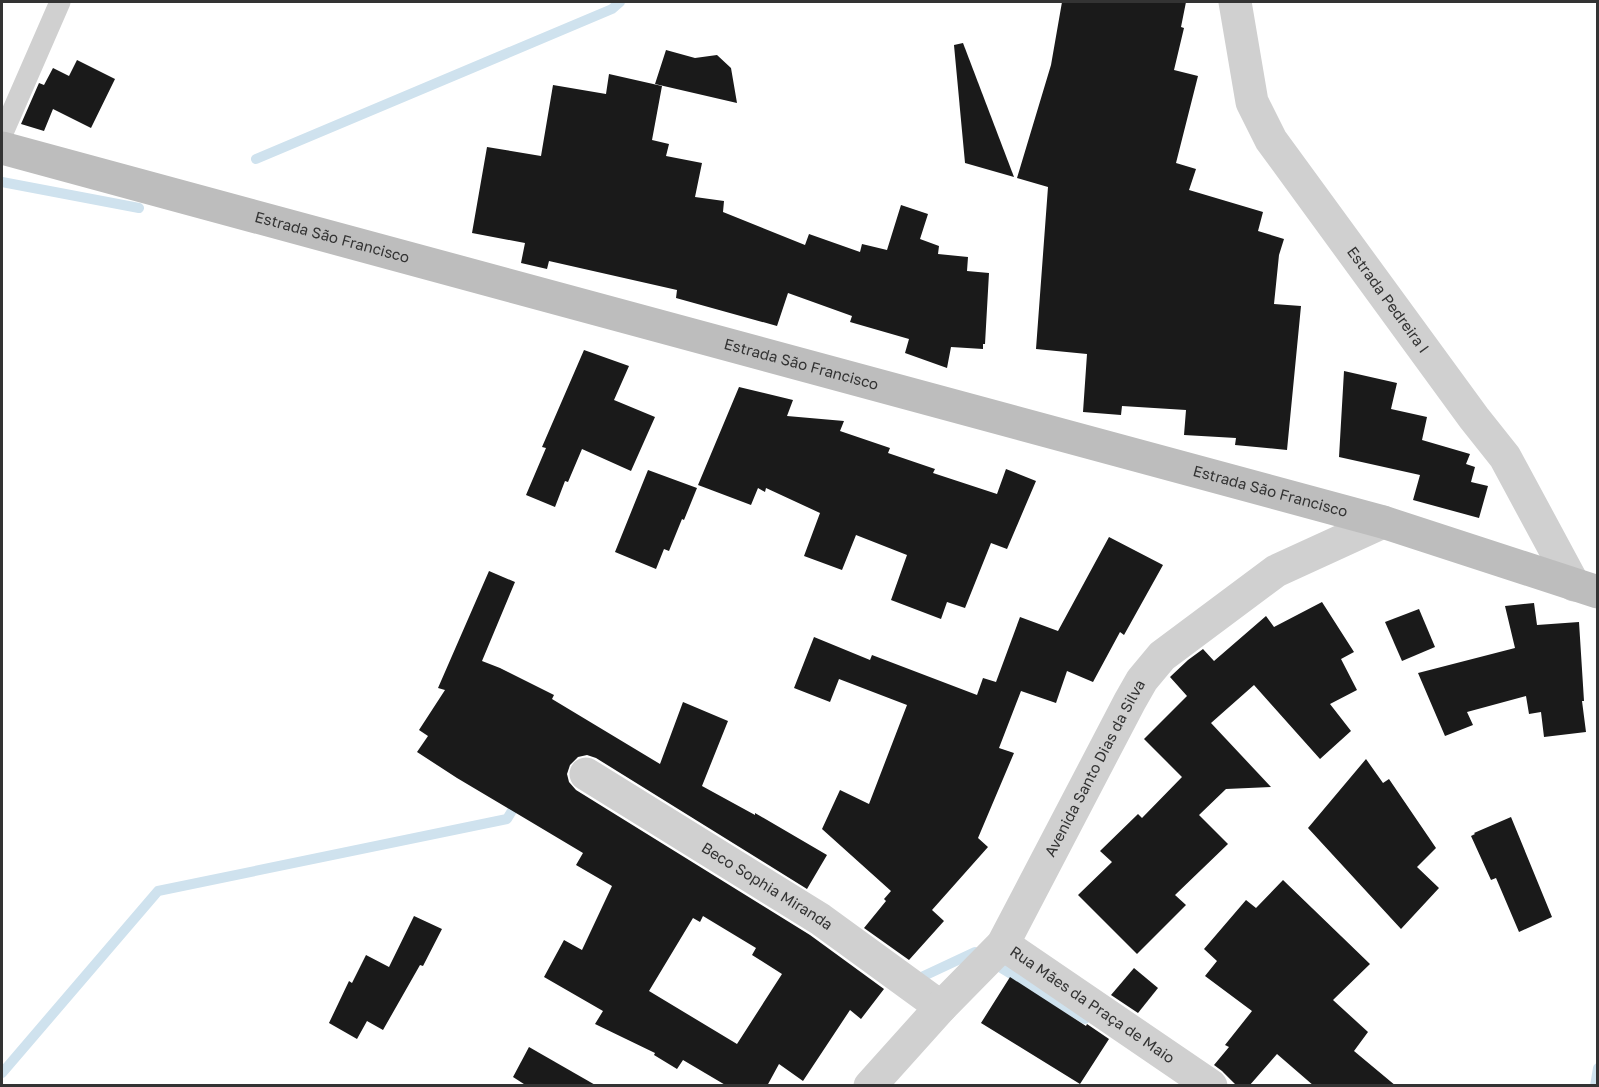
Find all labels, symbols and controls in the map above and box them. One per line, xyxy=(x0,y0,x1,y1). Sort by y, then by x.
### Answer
street label: Estrada São Francisco xyxy=(253,207,412,266)
street label: Estrada Pedreira I xyxy=(1344,243,1433,356)
street label: Estrada São Francisco xyxy=(722,334,881,393)
street label: Estrada São Francisco xyxy=(1191,461,1350,520)
street label: Avenida Santo Dias da Silva xyxy=(1040,676,1148,859)
street label: Beco Sophia Miranda xyxy=(699,838,837,933)
street label: Rua Mães da Praça de Maio xyxy=(1007,942,1178,1067)

